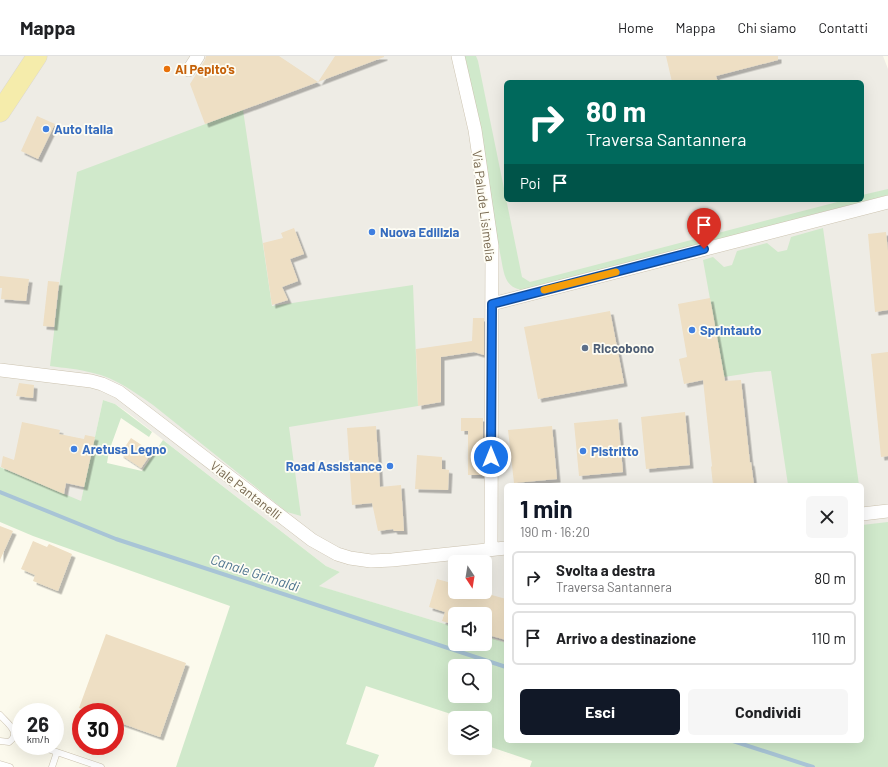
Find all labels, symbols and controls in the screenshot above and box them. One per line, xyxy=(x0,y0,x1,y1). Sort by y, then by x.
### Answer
text: Mappa xyxy=(20,16,75,39)
text: Home xyxy=(618,19,654,36)
text: Mappa xyxy=(676,19,715,36)
text: Chi siamo xyxy=(737,19,796,36)
text: Contatti xyxy=(818,19,868,36)
place label: Al Pepito's xyxy=(175,61,235,77)
marker: Al Pepito's xyxy=(162,64,172,74)
text: 80 m xyxy=(586,94,646,128)
icon: right xyxy=(520,96,572,148)
place label: Auto Italia xyxy=(54,121,113,137)
marker: Auto Italia xyxy=(41,124,51,134)
text: Traversa Santannera xyxy=(586,128,746,150)
street label: Via Palude Lisimelia xyxy=(469,149,499,263)
icon: arrive xyxy=(549,172,571,194)
text: Poi xyxy=(520,174,541,192)
pin xyxy=(687,208,721,249)
icon: arrive xyxy=(693,214,715,236)
place label: Nuova Edilizia xyxy=(380,224,460,240)
marker: Nuova Edilizia xyxy=(367,227,377,237)
place label: Sprintauto xyxy=(700,322,762,338)
marker: Sprintauto xyxy=(687,325,697,335)
place label: Riccobono xyxy=(593,340,654,356)
marker: Riccobono xyxy=(580,343,590,353)
position arrow xyxy=(470,436,512,478)
place label: Aretusa Legno xyxy=(82,441,167,457)
place label: Pistritto xyxy=(591,443,639,459)
marker: Aretusa Legno xyxy=(69,444,79,454)
marker: Pistritto xyxy=(578,446,588,456)
street label: Viale Pantanelli xyxy=(207,457,285,523)
place label: Road Assistance xyxy=(286,458,382,474)
marker: Road Assistance xyxy=(385,461,395,471)
text: 1 min xyxy=(520,494,573,523)
button: close xyxy=(806,496,848,538)
text: 190 m · 16:20 xyxy=(520,524,590,540)
water label: Canale Grimaldi xyxy=(208,550,302,595)
north arrow xyxy=(448,555,492,599)
map controls xyxy=(448,555,492,755)
text: Svolta a destra xyxy=(556,561,655,579)
icon: right xyxy=(522,567,544,589)
text: 80 m xyxy=(814,569,846,587)
text: Traversa Santannera xyxy=(556,579,672,595)
button: sound xyxy=(448,607,492,651)
icon: arrive xyxy=(522,627,544,649)
text: Arrivo a destinazione xyxy=(556,629,696,647)
text: 110 m xyxy=(812,629,846,647)
button: search xyxy=(448,659,492,703)
button: Esci xyxy=(520,689,680,735)
button: Condividi xyxy=(688,689,848,735)
speed limit sign: 30 xyxy=(72,703,124,755)
button: layers xyxy=(448,711,492,755)
text: 26 xyxy=(27,712,49,736)
text: km/h xyxy=(27,733,49,745)

